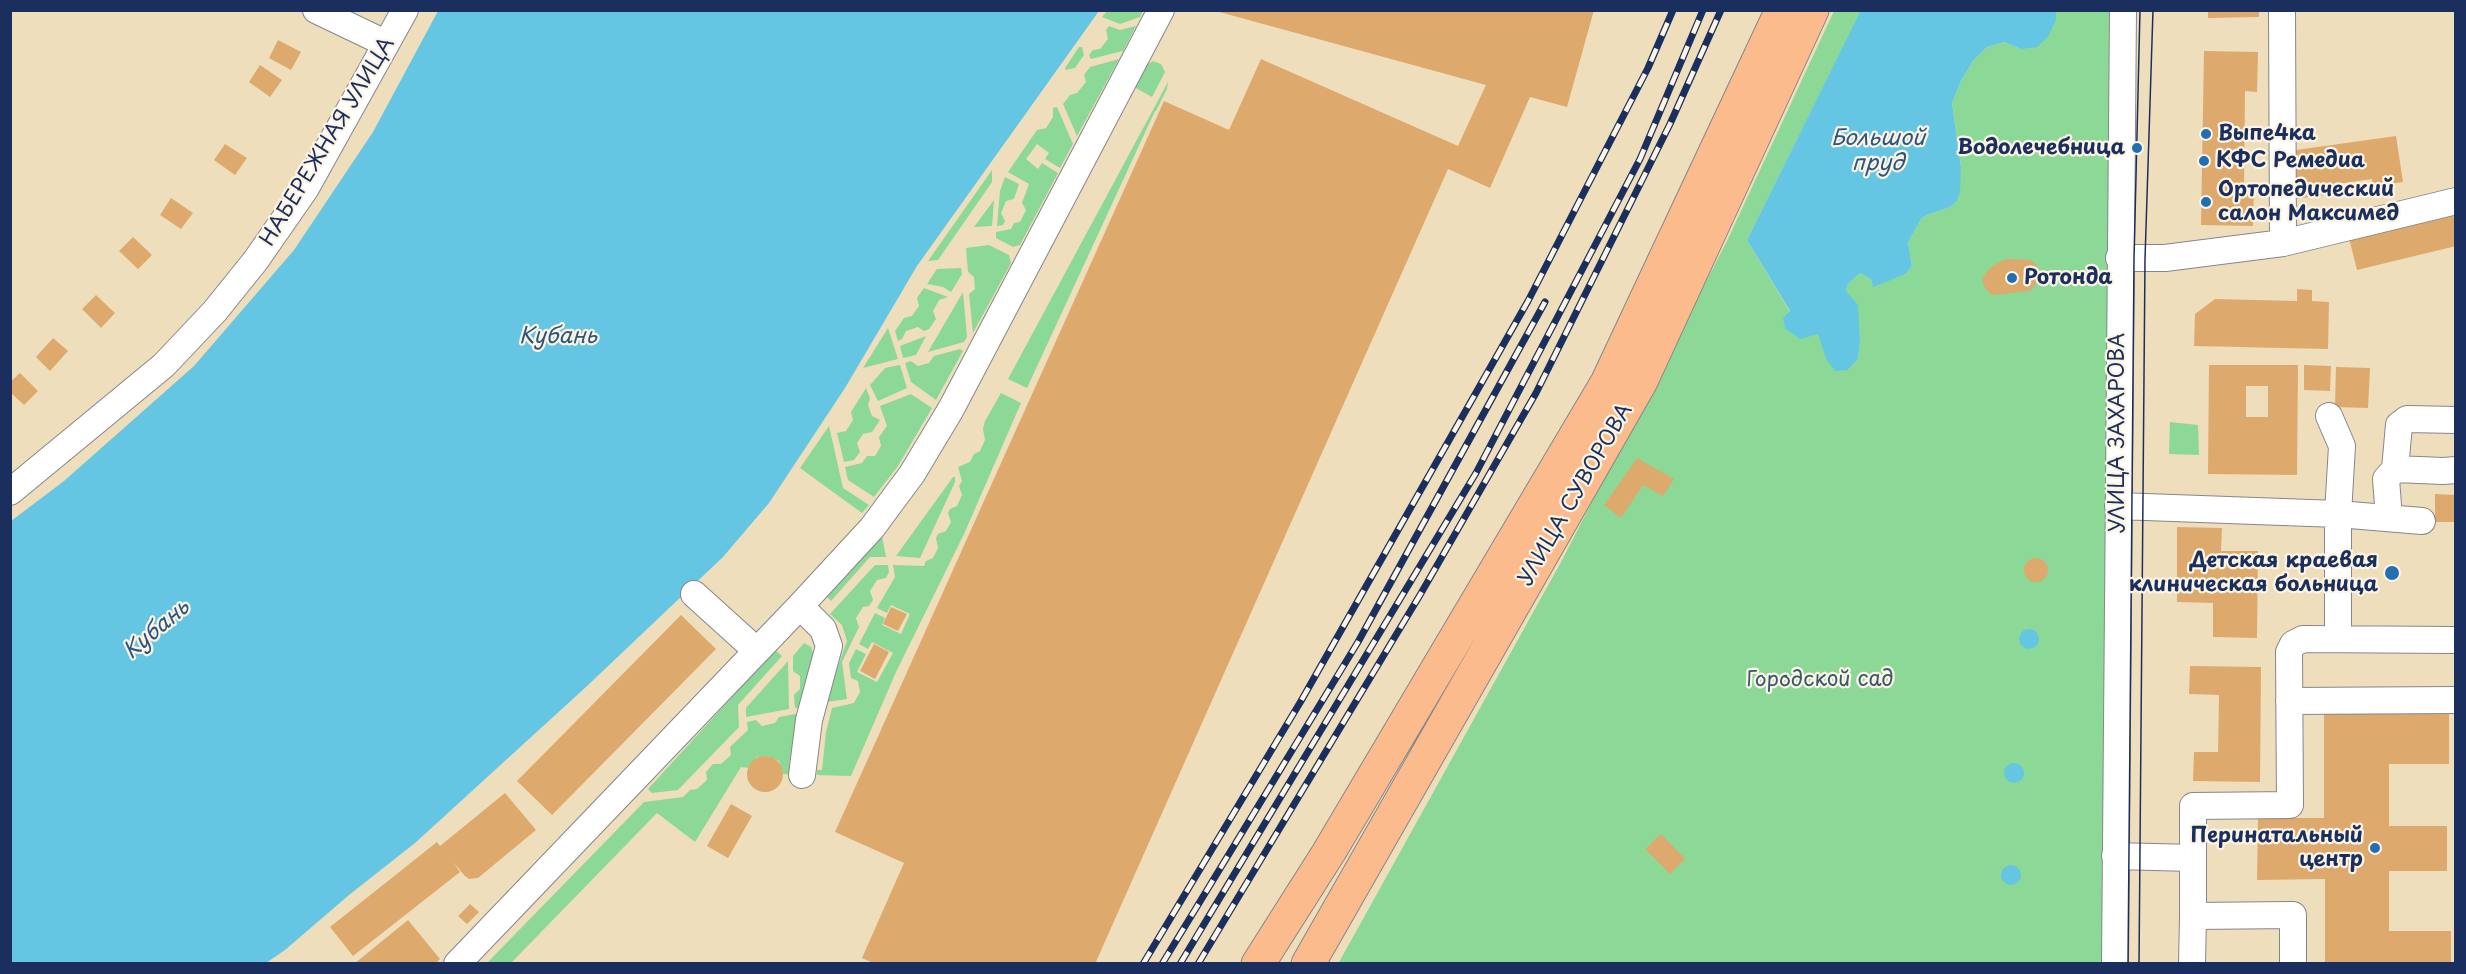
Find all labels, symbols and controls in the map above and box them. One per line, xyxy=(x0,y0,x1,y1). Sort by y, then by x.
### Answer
street label: НАБЕРЕЖНАЯ УЛИЦА xyxy=(256,33,400,251)
place label: Выпе4ка xyxy=(2218,121,2316,147)
water label: Большой пруд xyxy=(1831,126,1925,178)
marker: Выпе4ка xyxy=(2199,127,2213,141)
place label: Водолечебница xyxy=(1957,135,2125,161)
marker: Водолечебница xyxy=(2130,141,2144,155)
place label: КФС Ремедиа xyxy=(2216,148,2365,174)
marker: КФС Ремедиа xyxy=(2197,154,2211,168)
place label: Ортопедический салон Максимед xyxy=(2218,177,2399,227)
marker: Ортопедический салон Максимед xyxy=(2199,195,2213,209)
place label: Ротонда xyxy=(2024,265,2113,291)
marker: Ротонда xyxy=(2005,271,2019,285)
water label: Кубань xyxy=(519,324,597,350)
street label: УЛИЦА ЗАХАРОВА xyxy=(2105,333,2131,533)
street label: УЛИЦА СУВОРОВА xyxy=(1514,400,1638,590)
place label: Детская краевая клиническая больница xyxy=(2129,548,2378,598)
marker: Детская краевая клиническая больница xyxy=(2383,564,2401,582)
water label: Кубань xyxy=(119,595,195,665)
park label: Городской сад xyxy=(1746,667,1894,693)
place label: Перинатальный центр xyxy=(2191,823,2363,873)
marker: Перинатальный центр xyxy=(2368,841,2382,855)

